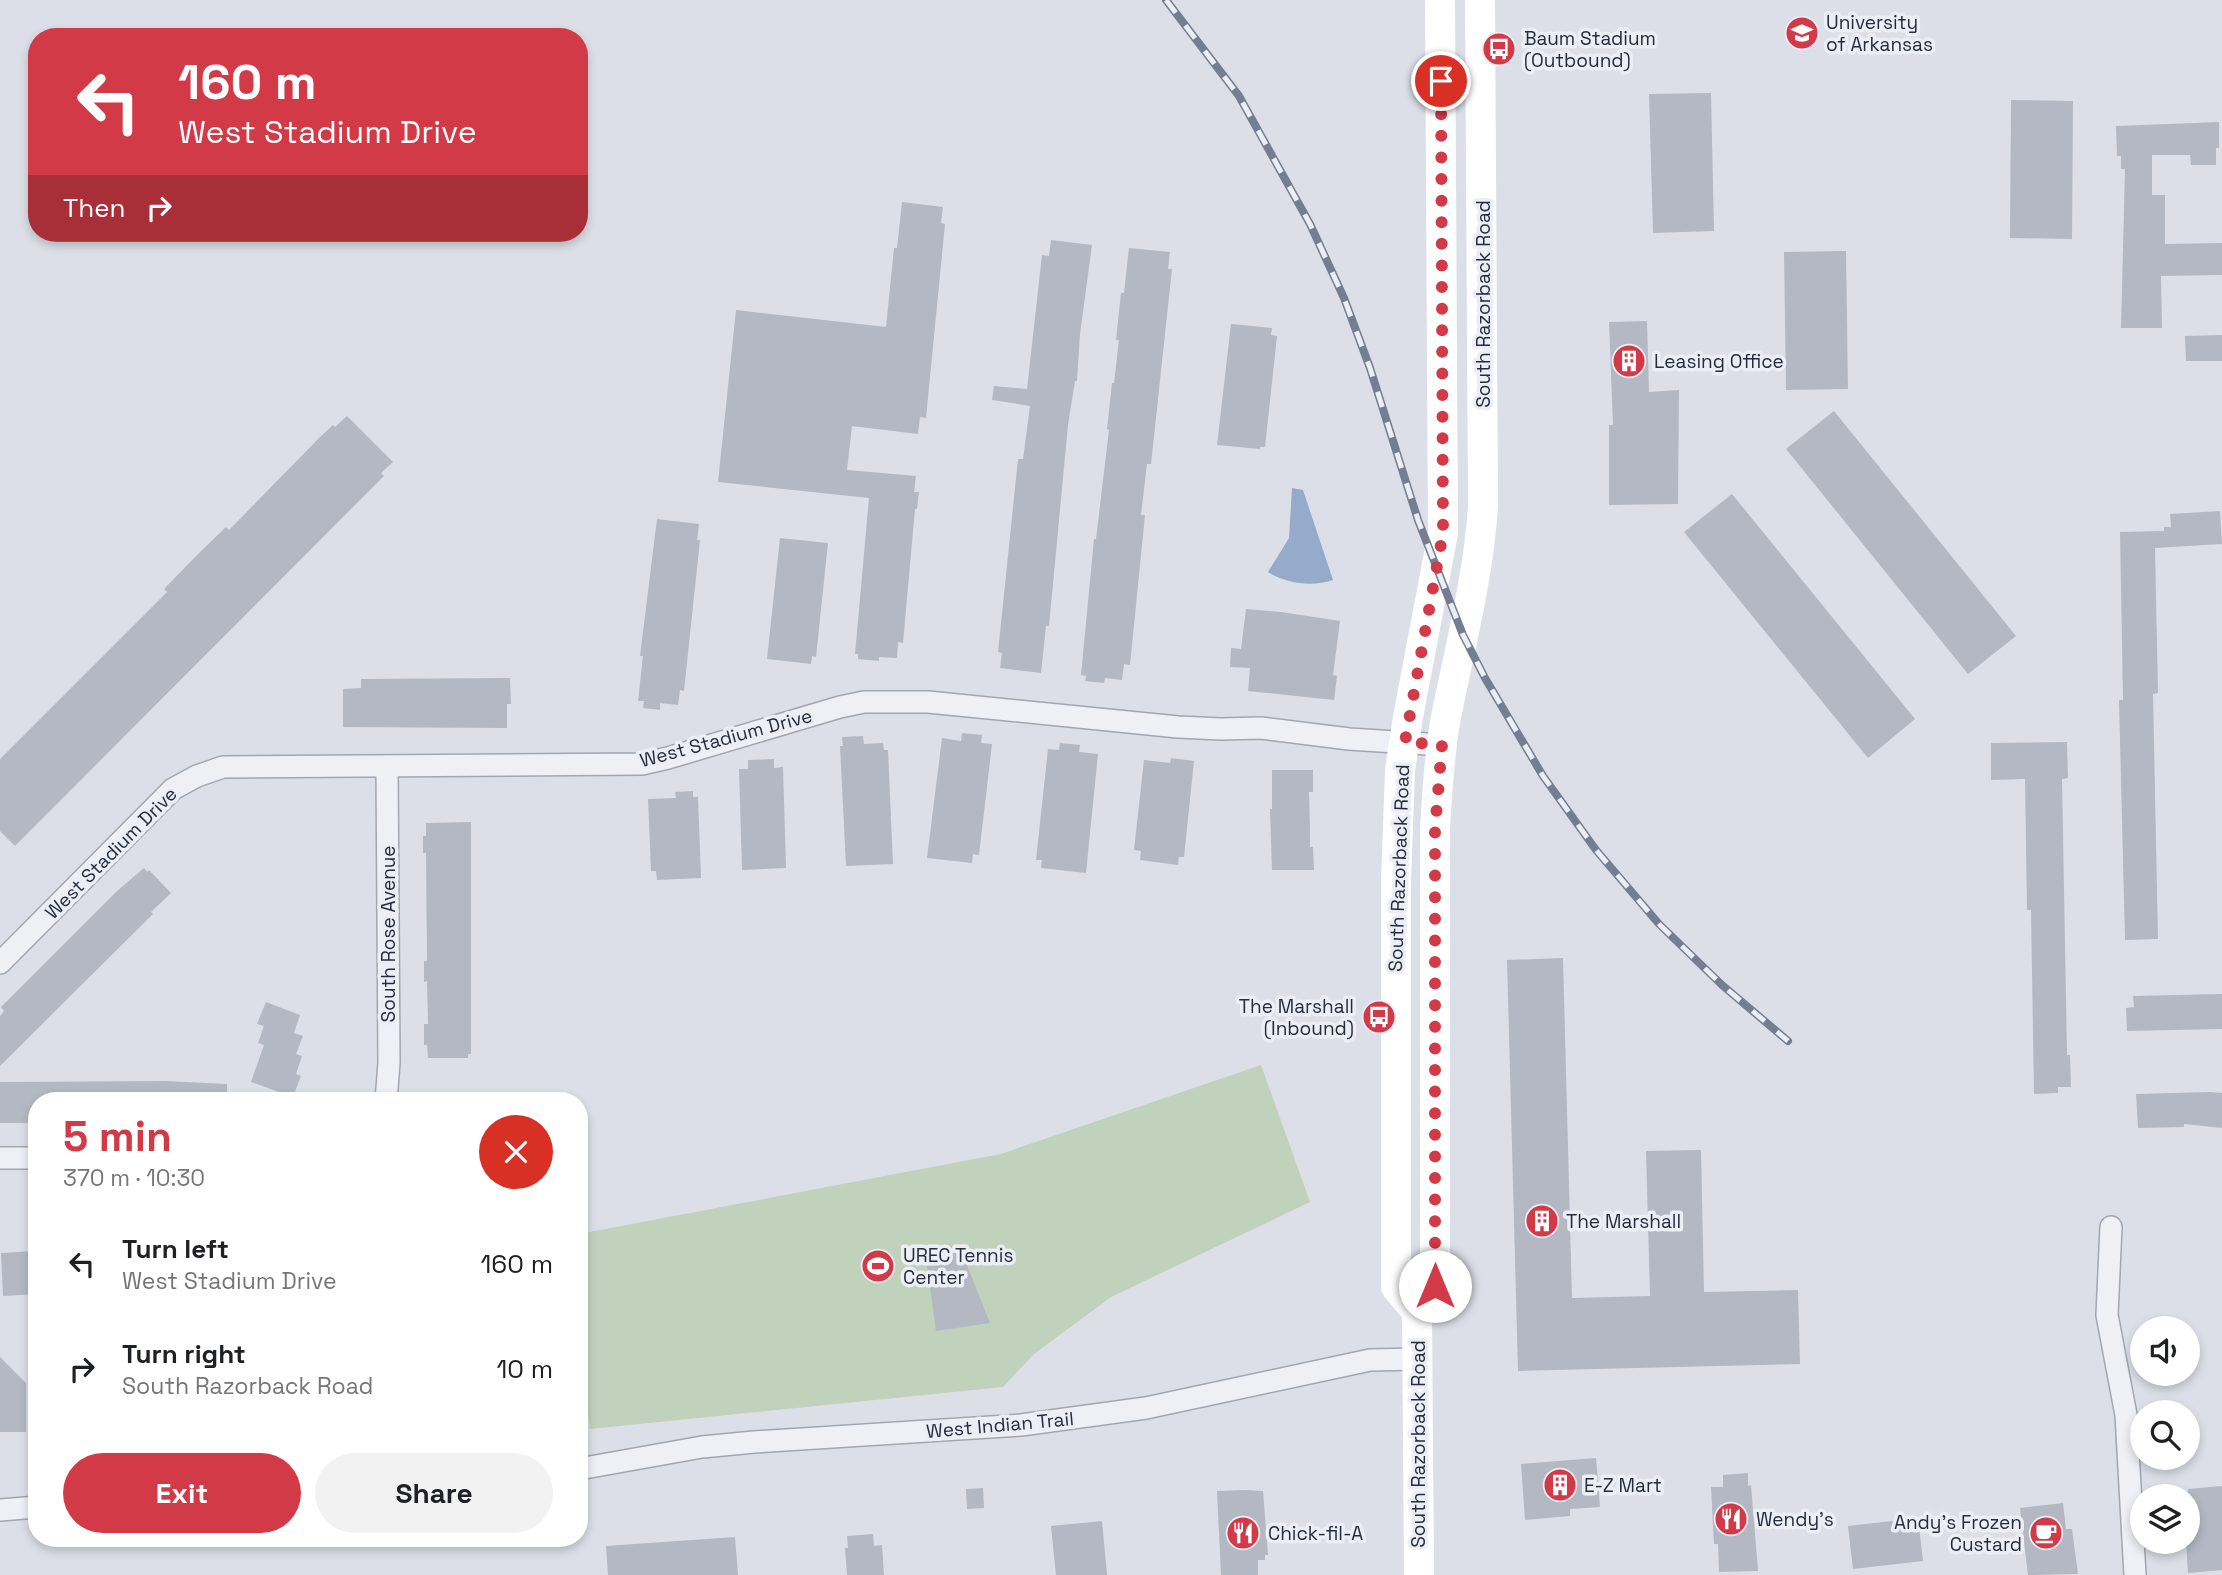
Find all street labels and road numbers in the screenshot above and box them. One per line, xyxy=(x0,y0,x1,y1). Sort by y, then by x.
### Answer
street label: South Razorback Road xyxy=(1471,200,1496,408)
street label: West Stadium Drive xyxy=(637,703,815,773)
street label: South Razorback Road xyxy=(1383,764,1415,972)
street label: West Stadium Drive xyxy=(39,781,183,925)
street label: South Rose Avenue xyxy=(376,845,401,1023)
street label: South Razorback Road xyxy=(1406,1340,1431,1548)
street label: West Indian Trail xyxy=(925,1406,1075,1444)

